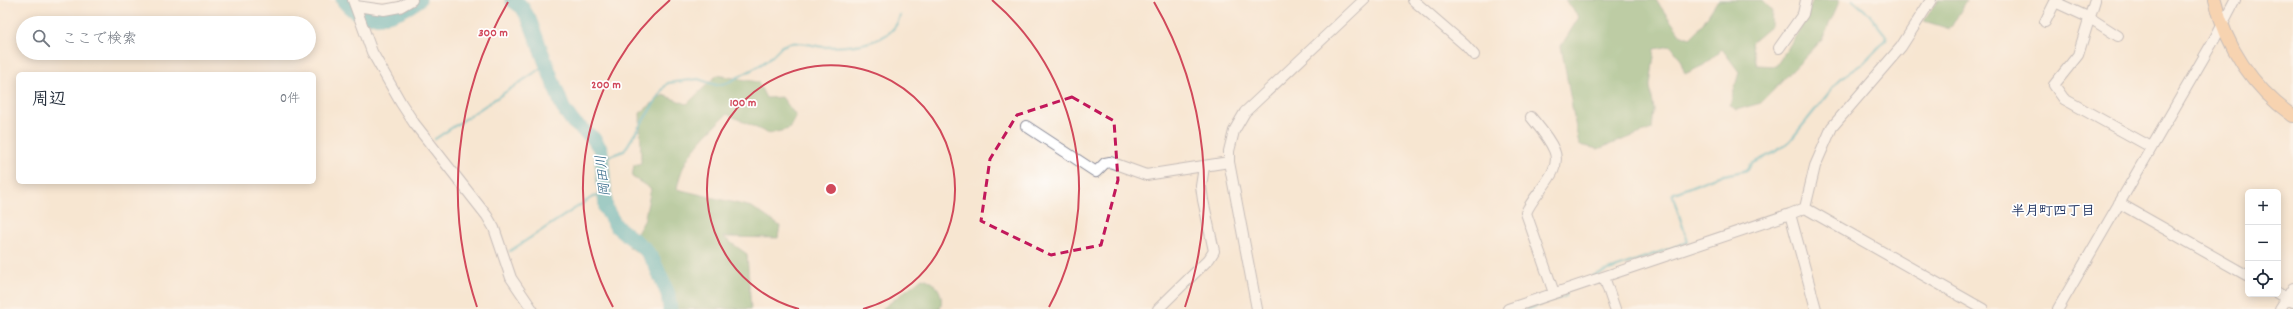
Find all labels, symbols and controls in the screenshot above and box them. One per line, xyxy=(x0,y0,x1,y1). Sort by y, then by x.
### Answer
search box xyxy=(16,16,316,60)
text: 300 m xyxy=(478,25,508,42)
icon: search xyxy=(30,27,52,49)
text: ここで検索 xyxy=(62,29,137,51)
text: 200 m xyxy=(591,77,621,94)
text: 周辺 xyxy=(32,89,66,113)
text: 0件 xyxy=(280,90,300,109)
text: 100 m xyxy=(730,95,756,112)
water label: 岡田川 xyxy=(592,154,616,198)
centre of rings xyxy=(824,182,838,196)
map controls xyxy=(2245,189,2281,297)
button: + xyxy=(2245,189,2281,225)
district label: 半月町四丁目 xyxy=(2011,202,2095,222)
button: − xyxy=(2245,225,2281,261)
button: locate xyxy=(2245,261,2281,297)

